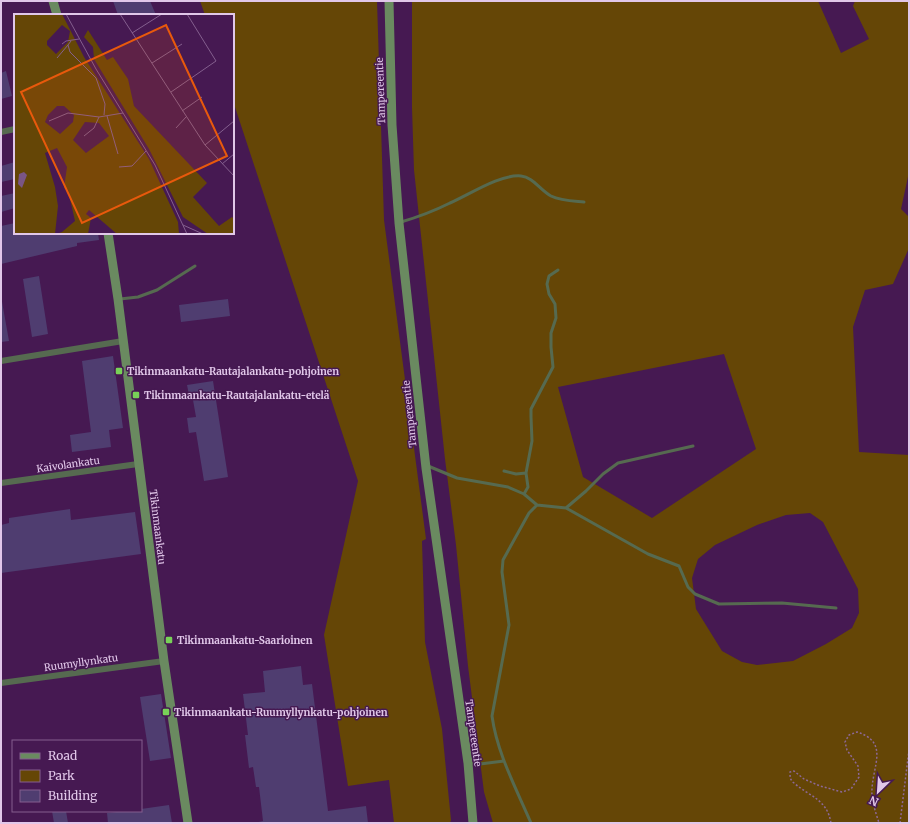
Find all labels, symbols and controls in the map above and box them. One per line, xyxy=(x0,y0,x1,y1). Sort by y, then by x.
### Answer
inset map xyxy=(14,14,234,234)
street label: Tampereentie xyxy=(373,57,388,125)
place label: Tikinmaankatu-Rautajalankatu-pohjoinen xyxy=(127,365,339,378)
marker: Tikinmaankatu-Rautajalankatu-pohjoinen xyxy=(114,366,124,376)
street label: Tampereentie xyxy=(400,380,419,448)
place label: Tikinmaankatu-Rautajalankatu-etelä xyxy=(144,389,330,402)
marker: Tikinmaankatu-Rautajalankatu-etelä xyxy=(131,390,141,400)
street label: Kaivolankatu xyxy=(36,454,101,475)
street label: Tikinmaankatu xyxy=(146,489,169,565)
place label: Tikinmaankatu-Saarioinen xyxy=(177,634,313,647)
marker: Tikinmaankatu-Saarioinen xyxy=(164,635,174,645)
street label: Ruumyllynkatu xyxy=(43,651,119,674)
street label: Tampereentie xyxy=(462,699,485,767)
place label: Tikinmaankatu-Ruumyllynkatu-pohjoinen xyxy=(174,706,388,719)
marker: Tikinmaankatu-Ruumyllynkatu-pohjoinen xyxy=(161,707,171,717)
legend xyxy=(12,740,142,812)
text: Road xyxy=(48,748,77,763)
text: Park xyxy=(48,768,75,783)
north arrow xyxy=(858,772,898,812)
text: Building xyxy=(48,788,98,803)
text: N xyxy=(867,793,881,809)

